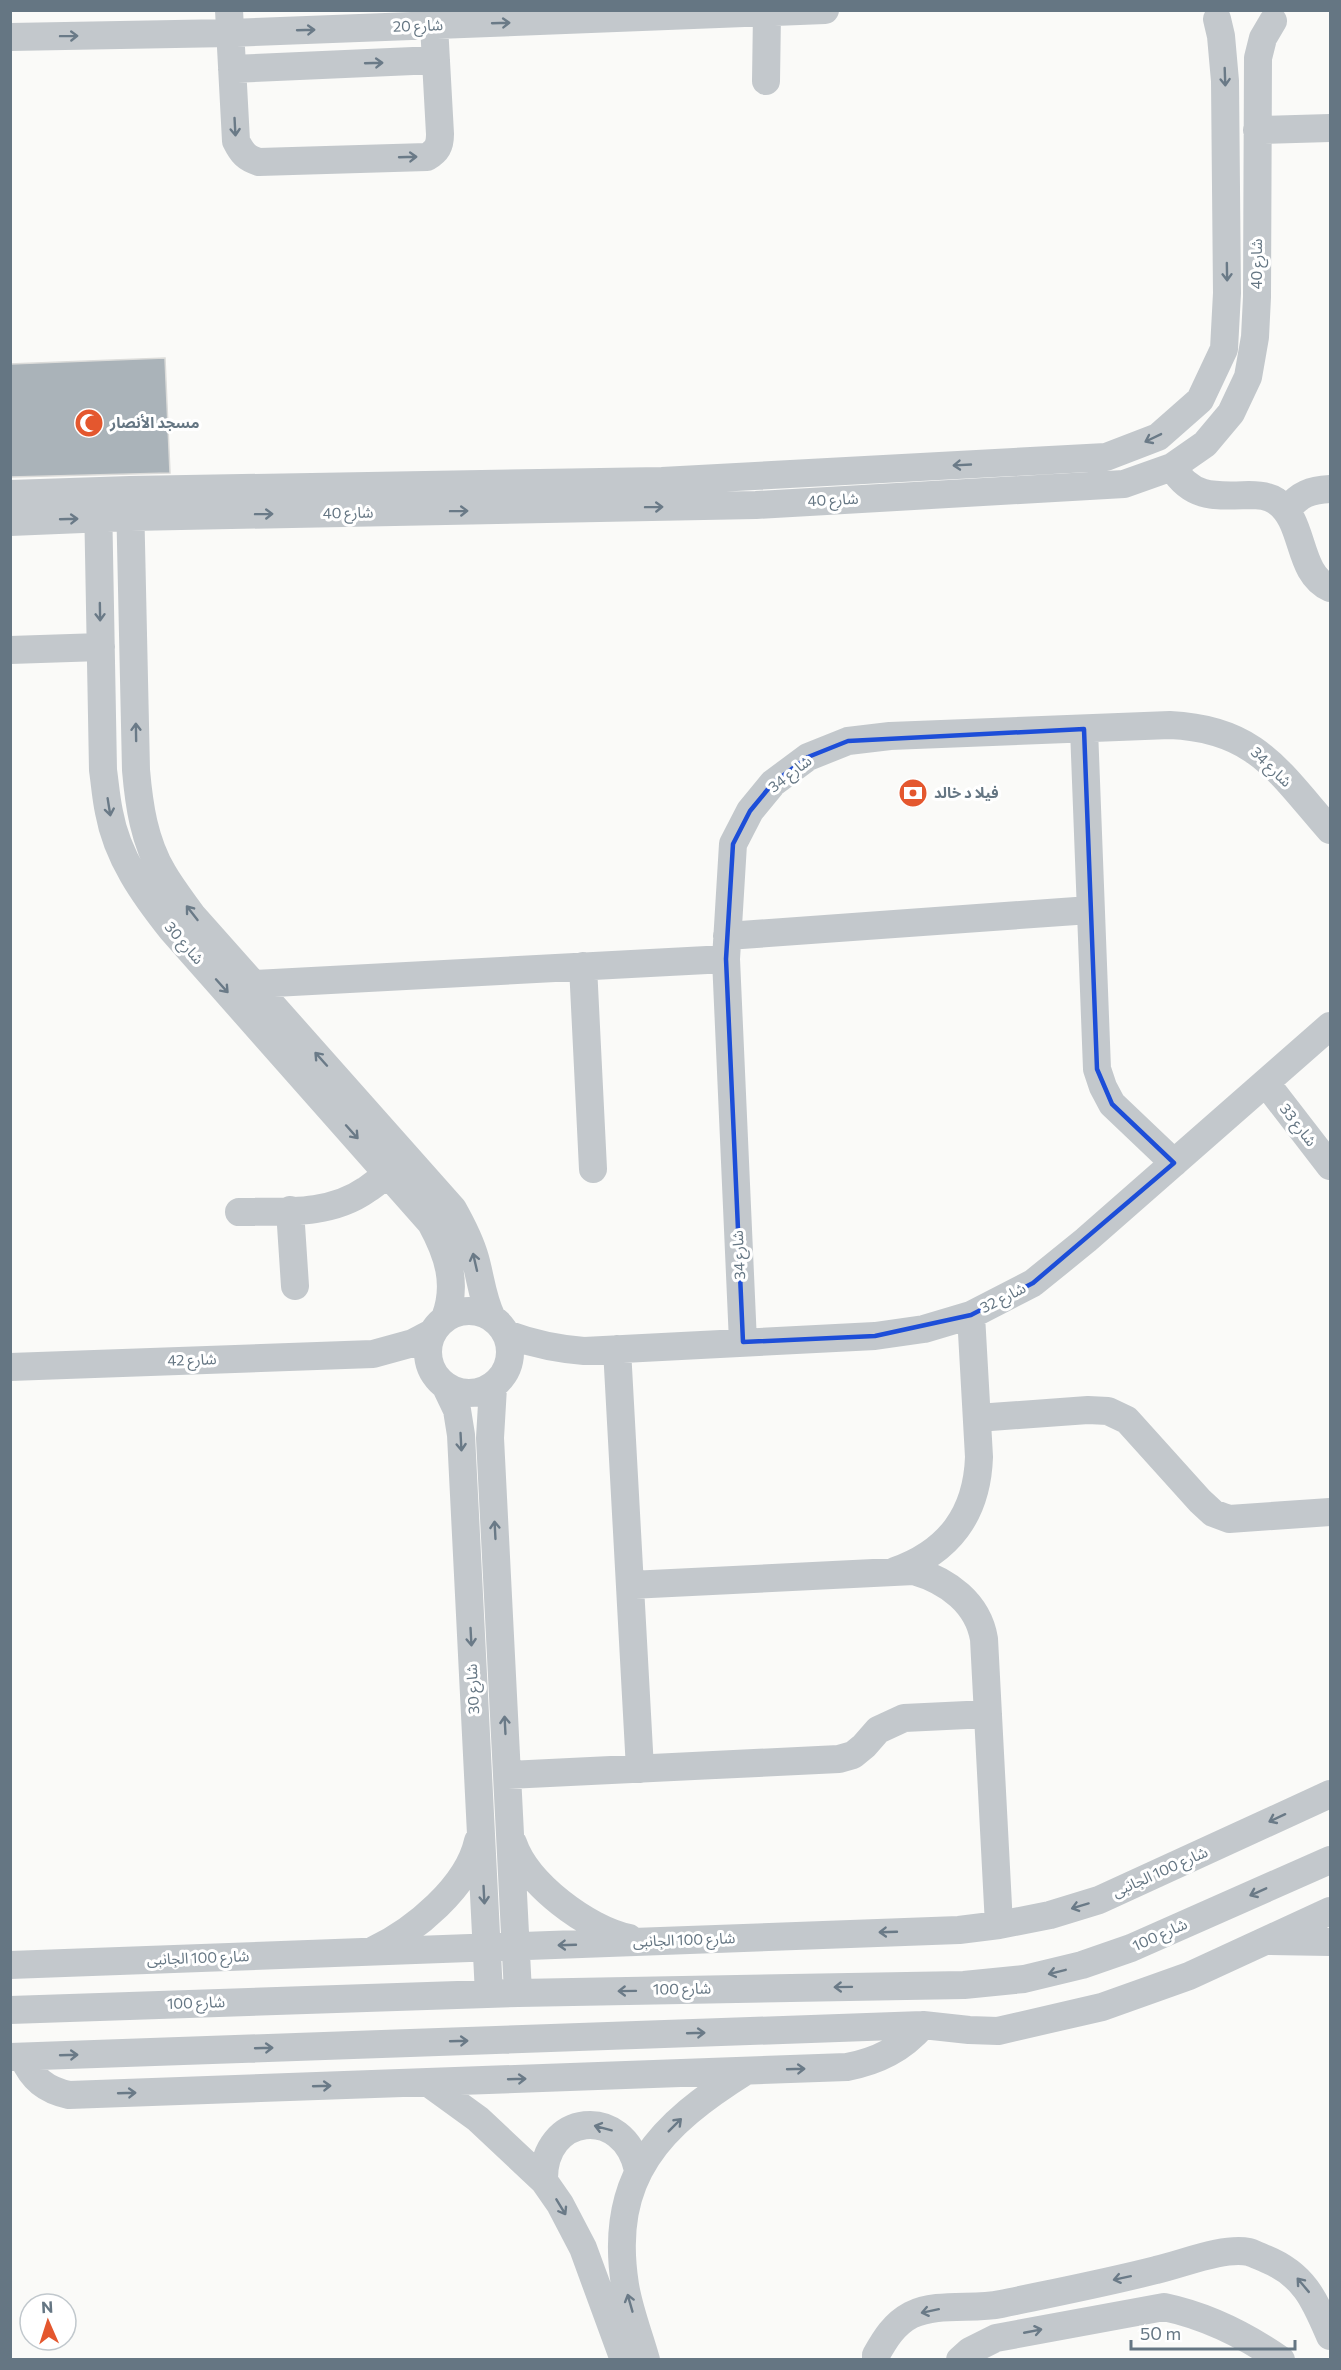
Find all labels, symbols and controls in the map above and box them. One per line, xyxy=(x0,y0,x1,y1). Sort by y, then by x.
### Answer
street label: شارع 20 xyxy=(393,15,444,39)
one-way arrow xyxy=(490,17,510,29)
one-way arrow xyxy=(295,25,315,36)
one-way arrow xyxy=(58,30,78,42)
one-way arrow xyxy=(364,57,384,68)
one-way arrow xyxy=(1219,66,1230,86)
one-way arrow xyxy=(230,117,241,137)
one-way arrow xyxy=(397,152,417,163)
street label: شارع 40 xyxy=(1247,238,1269,289)
one-way arrow xyxy=(1221,261,1233,281)
mosque icon: مسجد الأنصار xyxy=(73,407,105,439)
place label: مسجد الأنصار xyxy=(109,413,200,432)
one-way arrow xyxy=(1144,433,1162,445)
one-way arrow xyxy=(952,460,972,471)
street label: شارع 40 xyxy=(807,489,859,513)
one-way arrow xyxy=(643,501,663,513)
street label: شارع 40 xyxy=(322,503,374,525)
one-way arrow xyxy=(448,505,468,516)
one-way arrow xyxy=(253,509,273,520)
one-way arrow xyxy=(58,514,78,525)
one-way arrow xyxy=(94,602,106,622)
one-way arrow xyxy=(130,722,141,742)
street label: شارع 34 xyxy=(1245,743,1296,793)
street label: شارع 34 xyxy=(764,751,817,799)
bank icon: فيلا د خالد xyxy=(897,777,929,809)
place label: فيلا د خالد xyxy=(934,783,999,801)
one-way arrow xyxy=(103,797,114,816)
one-way arrow xyxy=(185,905,198,921)
street label: شارع 30 xyxy=(158,917,208,970)
one-way arrow xyxy=(215,979,229,994)
one-way arrow xyxy=(314,1052,328,1067)
street label: شارع 33 xyxy=(1273,1099,1321,1152)
one-way arrow xyxy=(345,1124,359,1139)
street label: شارع 34 xyxy=(728,1229,752,1280)
one-way arrow xyxy=(469,1253,481,1272)
street label: شارع 32 xyxy=(977,1278,1030,1320)
street label: شارع 42 xyxy=(167,1349,217,1373)
one-way arrow xyxy=(456,1432,467,1452)
one-way arrow xyxy=(489,1520,500,1540)
one-way arrow xyxy=(465,1627,476,1647)
street label: شارع 30 xyxy=(462,1663,486,1715)
one-way arrow xyxy=(499,1715,510,1735)
one-way arrow xyxy=(1269,1813,1287,1825)
street label: شارع 100 الجانبى xyxy=(1109,1842,1212,1904)
one-way arrow xyxy=(479,1884,490,1904)
one-way arrow xyxy=(1249,1887,1267,1898)
one-way arrow xyxy=(1071,1901,1090,1912)
street label: شارع 100 xyxy=(1129,1914,1192,1958)
one-way arrow xyxy=(878,1927,898,1938)
street label: شارع 100 الجانبى xyxy=(632,1928,736,1954)
one-way arrow xyxy=(558,1939,578,1950)
street label: شارع 100 الجانبى xyxy=(146,1946,250,1972)
one-way arrow xyxy=(1048,1966,1067,1978)
street label: شارع 100 xyxy=(653,1978,711,2002)
one-way arrow xyxy=(833,1981,853,1992)
one-way arrow xyxy=(617,1985,637,1996)
street label: شارع 100 xyxy=(167,1992,226,2016)
one-way arrow xyxy=(685,2027,705,2039)
one-way arrow xyxy=(448,2036,468,2047)
one-way arrow xyxy=(253,2043,273,2054)
one-way arrow xyxy=(58,2050,78,2061)
one-way arrow xyxy=(785,2063,805,2075)
one-way arrow xyxy=(506,2073,526,2084)
one-way arrow xyxy=(312,2080,332,2091)
one-way arrow xyxy=(117,2087,137,2098)
one-way arrow xyxy=(668,2118,683,2132)
one-way arrow xyxy=(594,2122,613,2133)
one-way arrow xyxy=(556,2198,568,2215)
one-way arrow xyxy=(1112,2272,1131,2284)
one-way arrow xyxy=(1297,2277,1310,2293)
north arrow xyxy=(18,2292,78,2352)
one-way arrow xyxy=(624,2294,635,2313)
text: N xyxy=(41,2297,54,2316)
one-way arrow xyxy=(921,2305,940,2317)
scale bar xyxy=(1131,2313,1294,2351)
text: 50 m xyxy=(1140,2322,1181,2344)
one-way arrow xyxy=(1022,2325,1042,2336)

